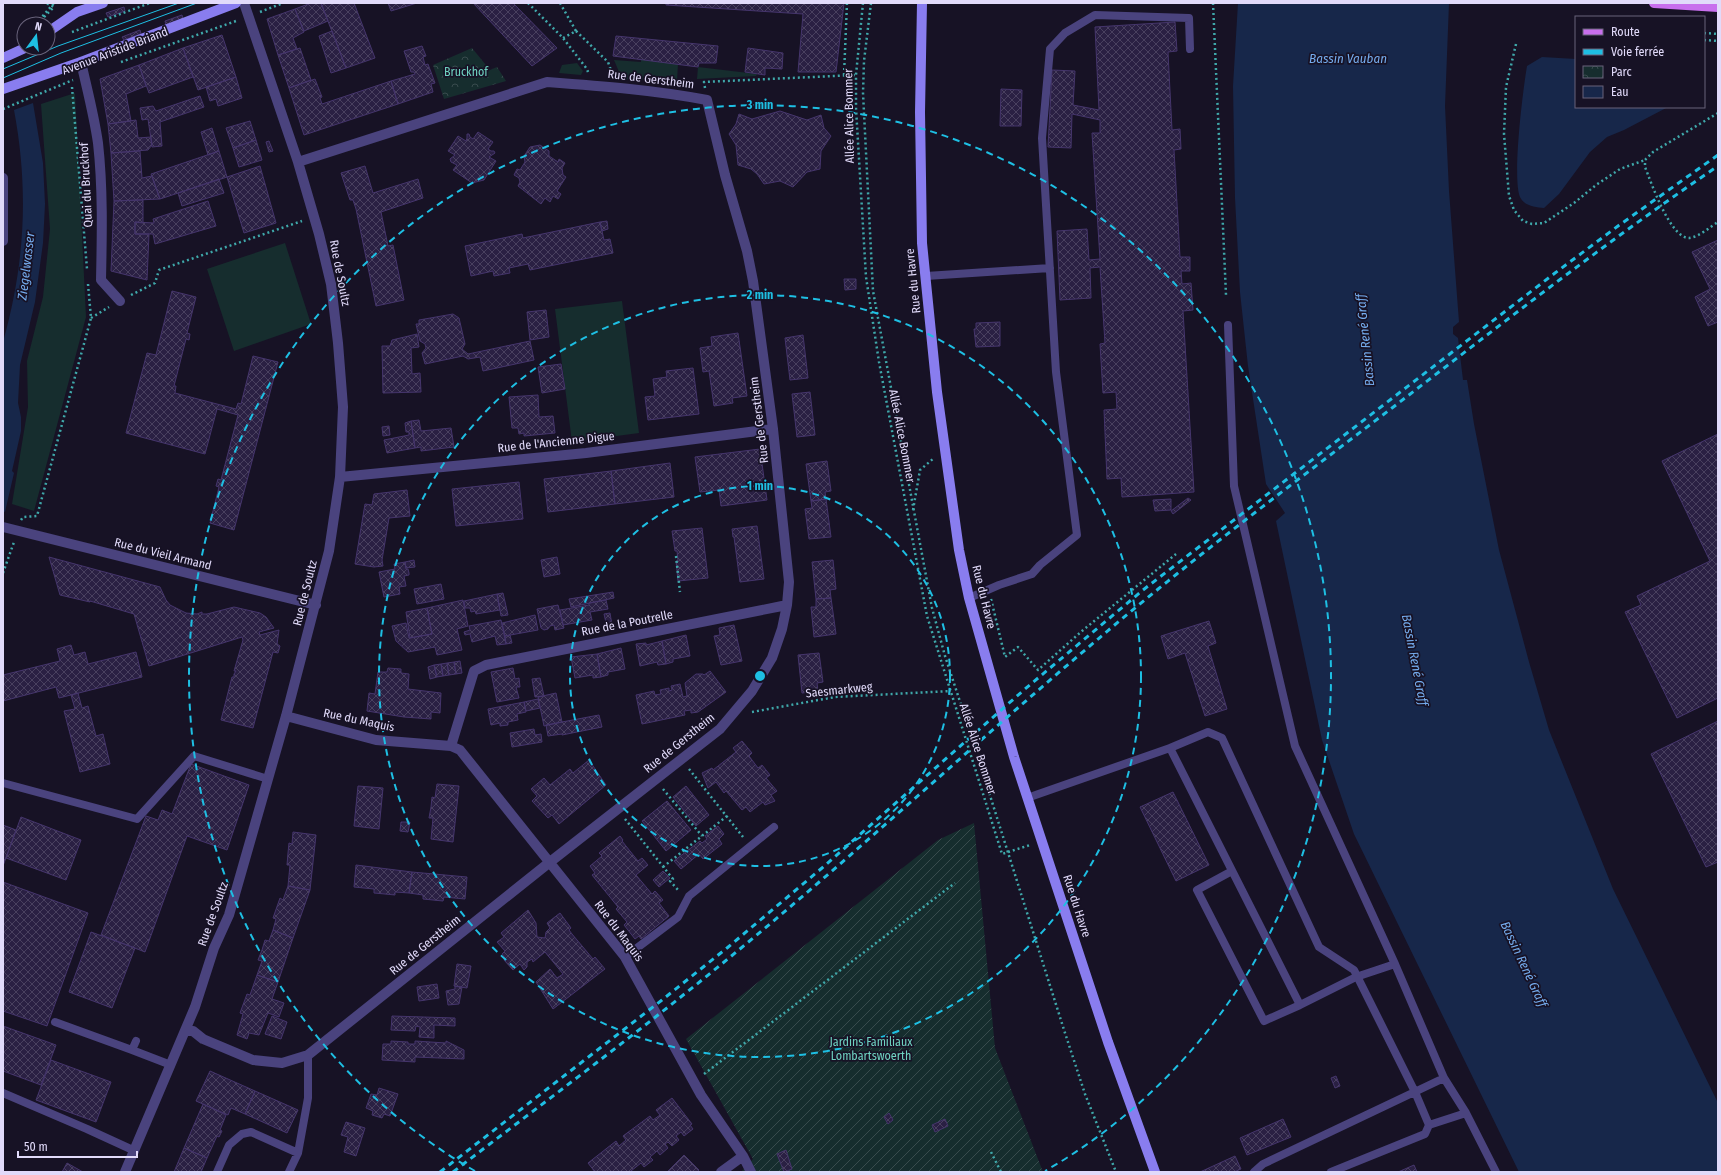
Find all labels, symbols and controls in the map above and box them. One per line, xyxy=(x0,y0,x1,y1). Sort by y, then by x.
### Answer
north arrow xyxy=(16,16,56,56)
legend xyxy=(1575,16,1705,108)
text: N xyxy=(34,20,43,34)
street label: Avenue Aristide Briand xyxy=(60,24,170,78)
text: Route xyxy=(1611,25,1640,39)
text: Voie ferrée xyxy=(1611,45,1664,59)
water label: Bassin Vauban xyxy=(1309,51,1387,66)
park label: Bruckhof xyxy=(444,65,489,79)
text: Parc xyxy=(1611,65,1632,79)
street label: Rue de Gerstheim xyxy=(607,67,695,91)
street label: Allée Alice Bommer xyxy=(841,68,857,164)
text: Eau xyxy=(1611,85,1629,99)
text: 3 min xyxy=(746,98,773,112)
street label: Quai du Bruckhof xyxy=(77,141,95,228)
water label: Ziegelwasser xyxy=(14,231,38,302)
street label: Rue de Soultz xyxy=(327,239,353,308)
street label: Rue du Havre xyxy=(903,248,923,314)
text: 2 min xyxy=(746,288,773,302)
water label: Bassin René Graff xyxy=(1352,291,1377,387)
street label: Rue de Gerstheim xyxy=(747,376,771,464)
street label: Allée Alice Bommer xyxy=(886,388,918,485)
street label: Rue de l'Ancienne Digue xyxy=(497,429,615,455)
text: 1 min xyxy=(747,479,773,493)
street label: Rue du Vieil Armand xyxy=(113,535,213,573)
street label: Rue de Soultz xyxy=(290,558,320,627)
street label: Rue du Havre xyxy=(969,564,999,630)
street label: Rue de la Poutrelle xyxy=(580,607,674,639)
water label: Bassin René Graff xyxy=(1399,613,1432,709)
centre of rings xyxy=(753,669,767,683)
street label: Saesmarkweg xyxy=(805,679,874,700)
street label: Allée Alice Bommer xyxy=(957,702,1000,797)
street label: Rue du Maquis xyxy=(322,706,396,734)
street label: Rue de Gerstheim xyxy=(641,710,717,776)
street label: Rue du Havre xyxy=(1060,873,1094,939)
street label: Rue de Soultz xyxy=(195,880,231,948)
street label: Rue du Maquis xyxy=(592,898,646,964)
street label: Rue de Gerstheim xyxy=(387,912,463,978)
water label: Bassin René Graff xyxy=(1498,919,1551,1011)
park label: Jardins Familiaux Lombartswoerth xyxy=(829,1035,913,1063)
scale bar xyxy=(18,1133,137,1159)
text: 50 m xyxy=(24,1140,48,1154)

